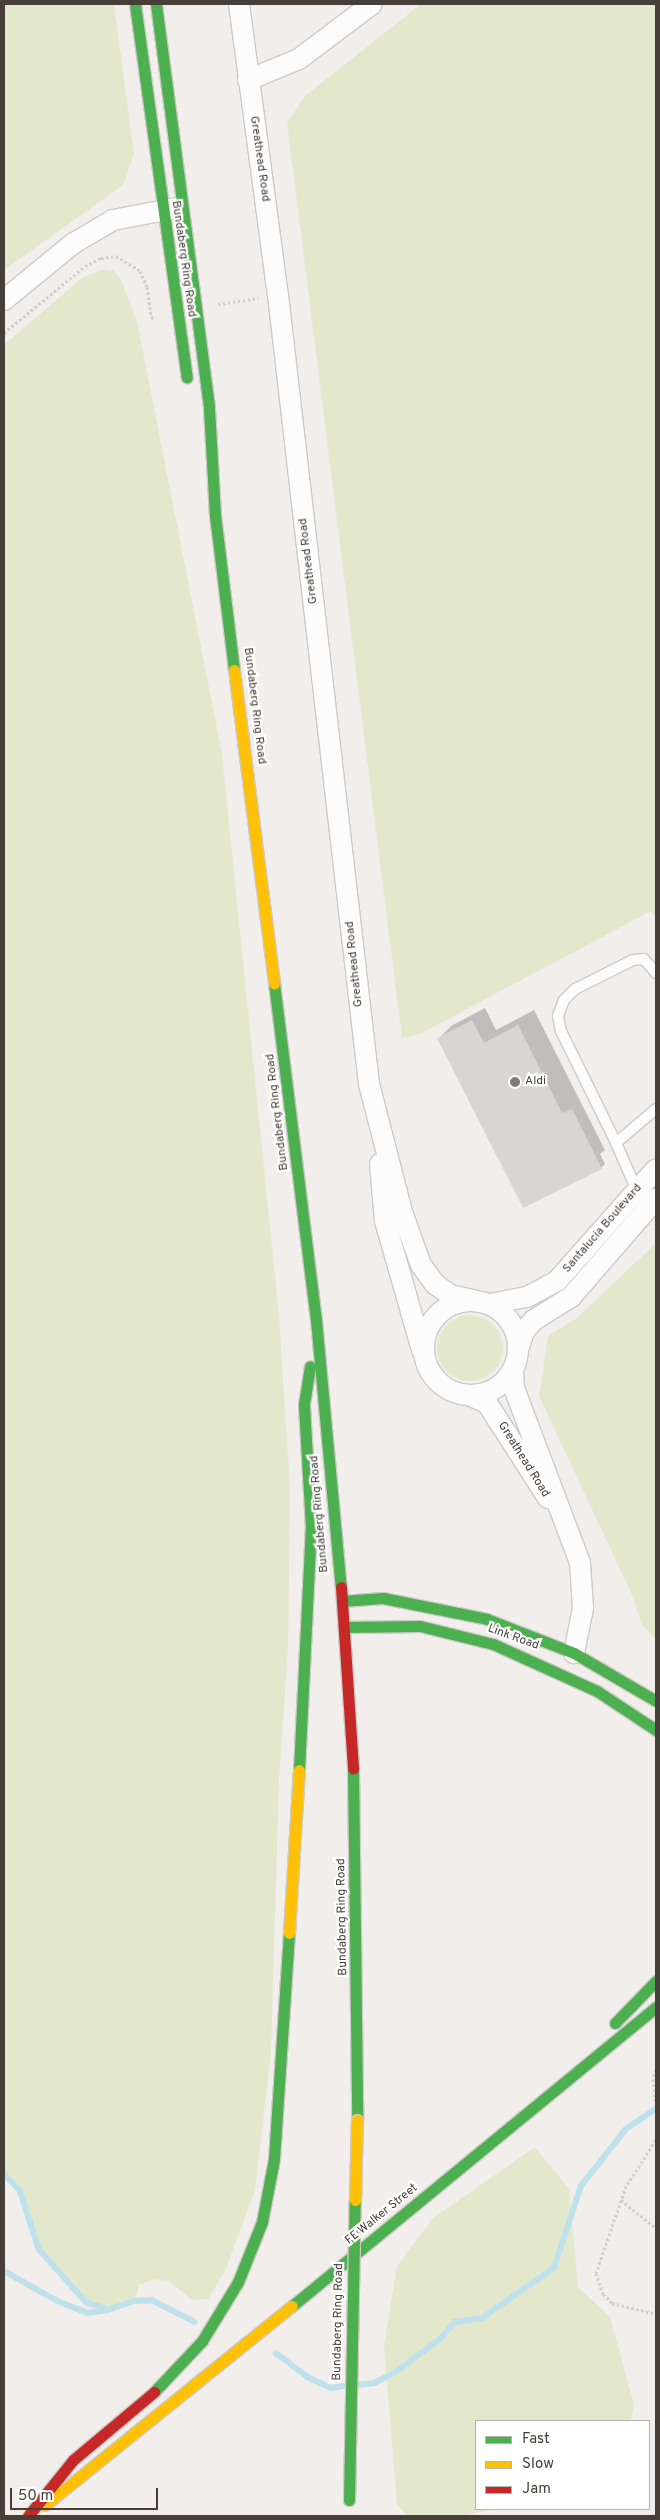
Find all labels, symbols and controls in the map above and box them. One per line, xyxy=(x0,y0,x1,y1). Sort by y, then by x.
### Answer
street label: Greathead Road xyxy=(246,115,272,203)
street label: Bundaberg Ring Road xyxy=(168,200,198,318)
street label: Greathead Road xyxy=(297,517,321,605)
street label: Bundaberg Ring Road xyxy=(240,647,268,765)
street label: Greathead Road xyxy=(343,920,367,1008)
street label: Bundaberg Ring Road xyxy=(264,1053,292,1171)
place label: Aldi xyxy=(525,1075,546,1089)
marker: Aldi xyxy=(509,1076,521,1088)
street label: Santalucia Boulevard xyxy=(560,1182,646,1276)
street label: Greathead Road xyxy=(494,1419,552,1501)
street label: Bundaberg Ring Road xyxy=(308,1455,332,1573)
street label: Link Road xyxy=(485,1622,541,1654)
street label: Bundaberg Ring Road xyxy=(335,1858,351,1976)
street label: FE Walker Street xyxy=(343,2181,421,2249)
street label: Bundaberg Ring Road xyxy=(331,2263,347,2381)
legend xyxy=(475,2420,650,2510)
text: Fast xyxy=(522,2430,550,2449)
text: Slow xyxy=(522,2455,554,2474)
scale bar xyxy=(12,2478,160,2510)
text: Jam xyxy=(522,2480,551,2499)
text: 50 m xyxy=(18,2487,53,2506)

